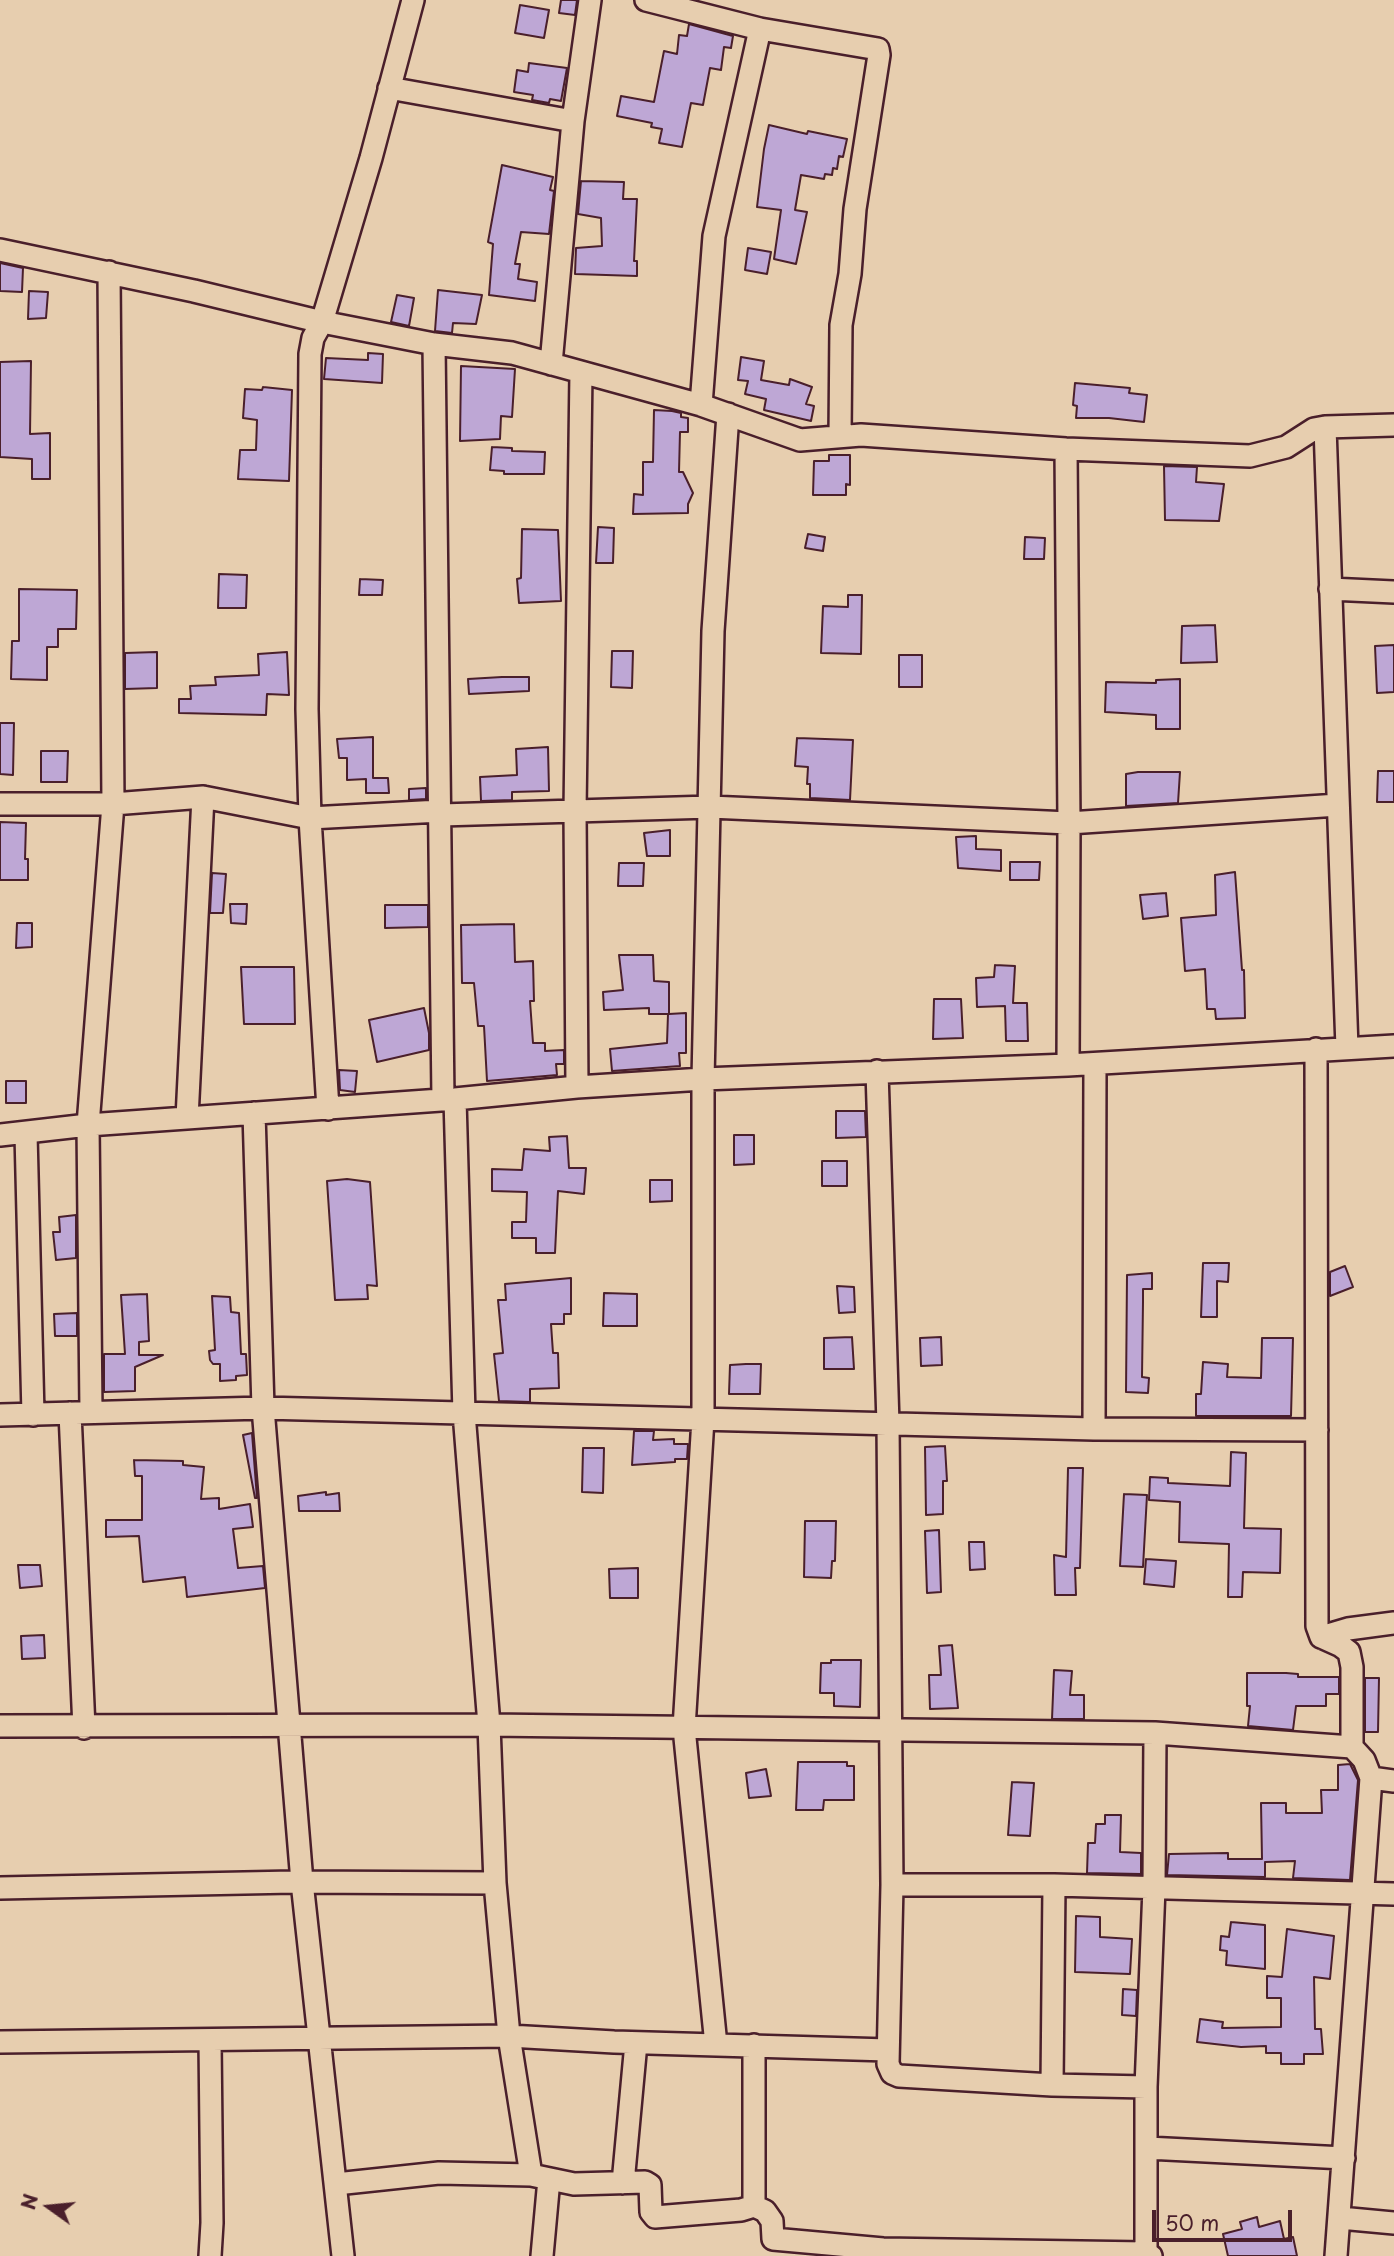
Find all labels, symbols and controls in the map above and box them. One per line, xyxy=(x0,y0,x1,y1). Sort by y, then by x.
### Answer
north arrow xyxy=(14,2172,84,2242)
text: N xyxy=(13,2191,44,2212)
scale bar xyxy=(1156,2196,1296,2240)
text: 50 m xyxy=(1165,2206,1219,2238)

